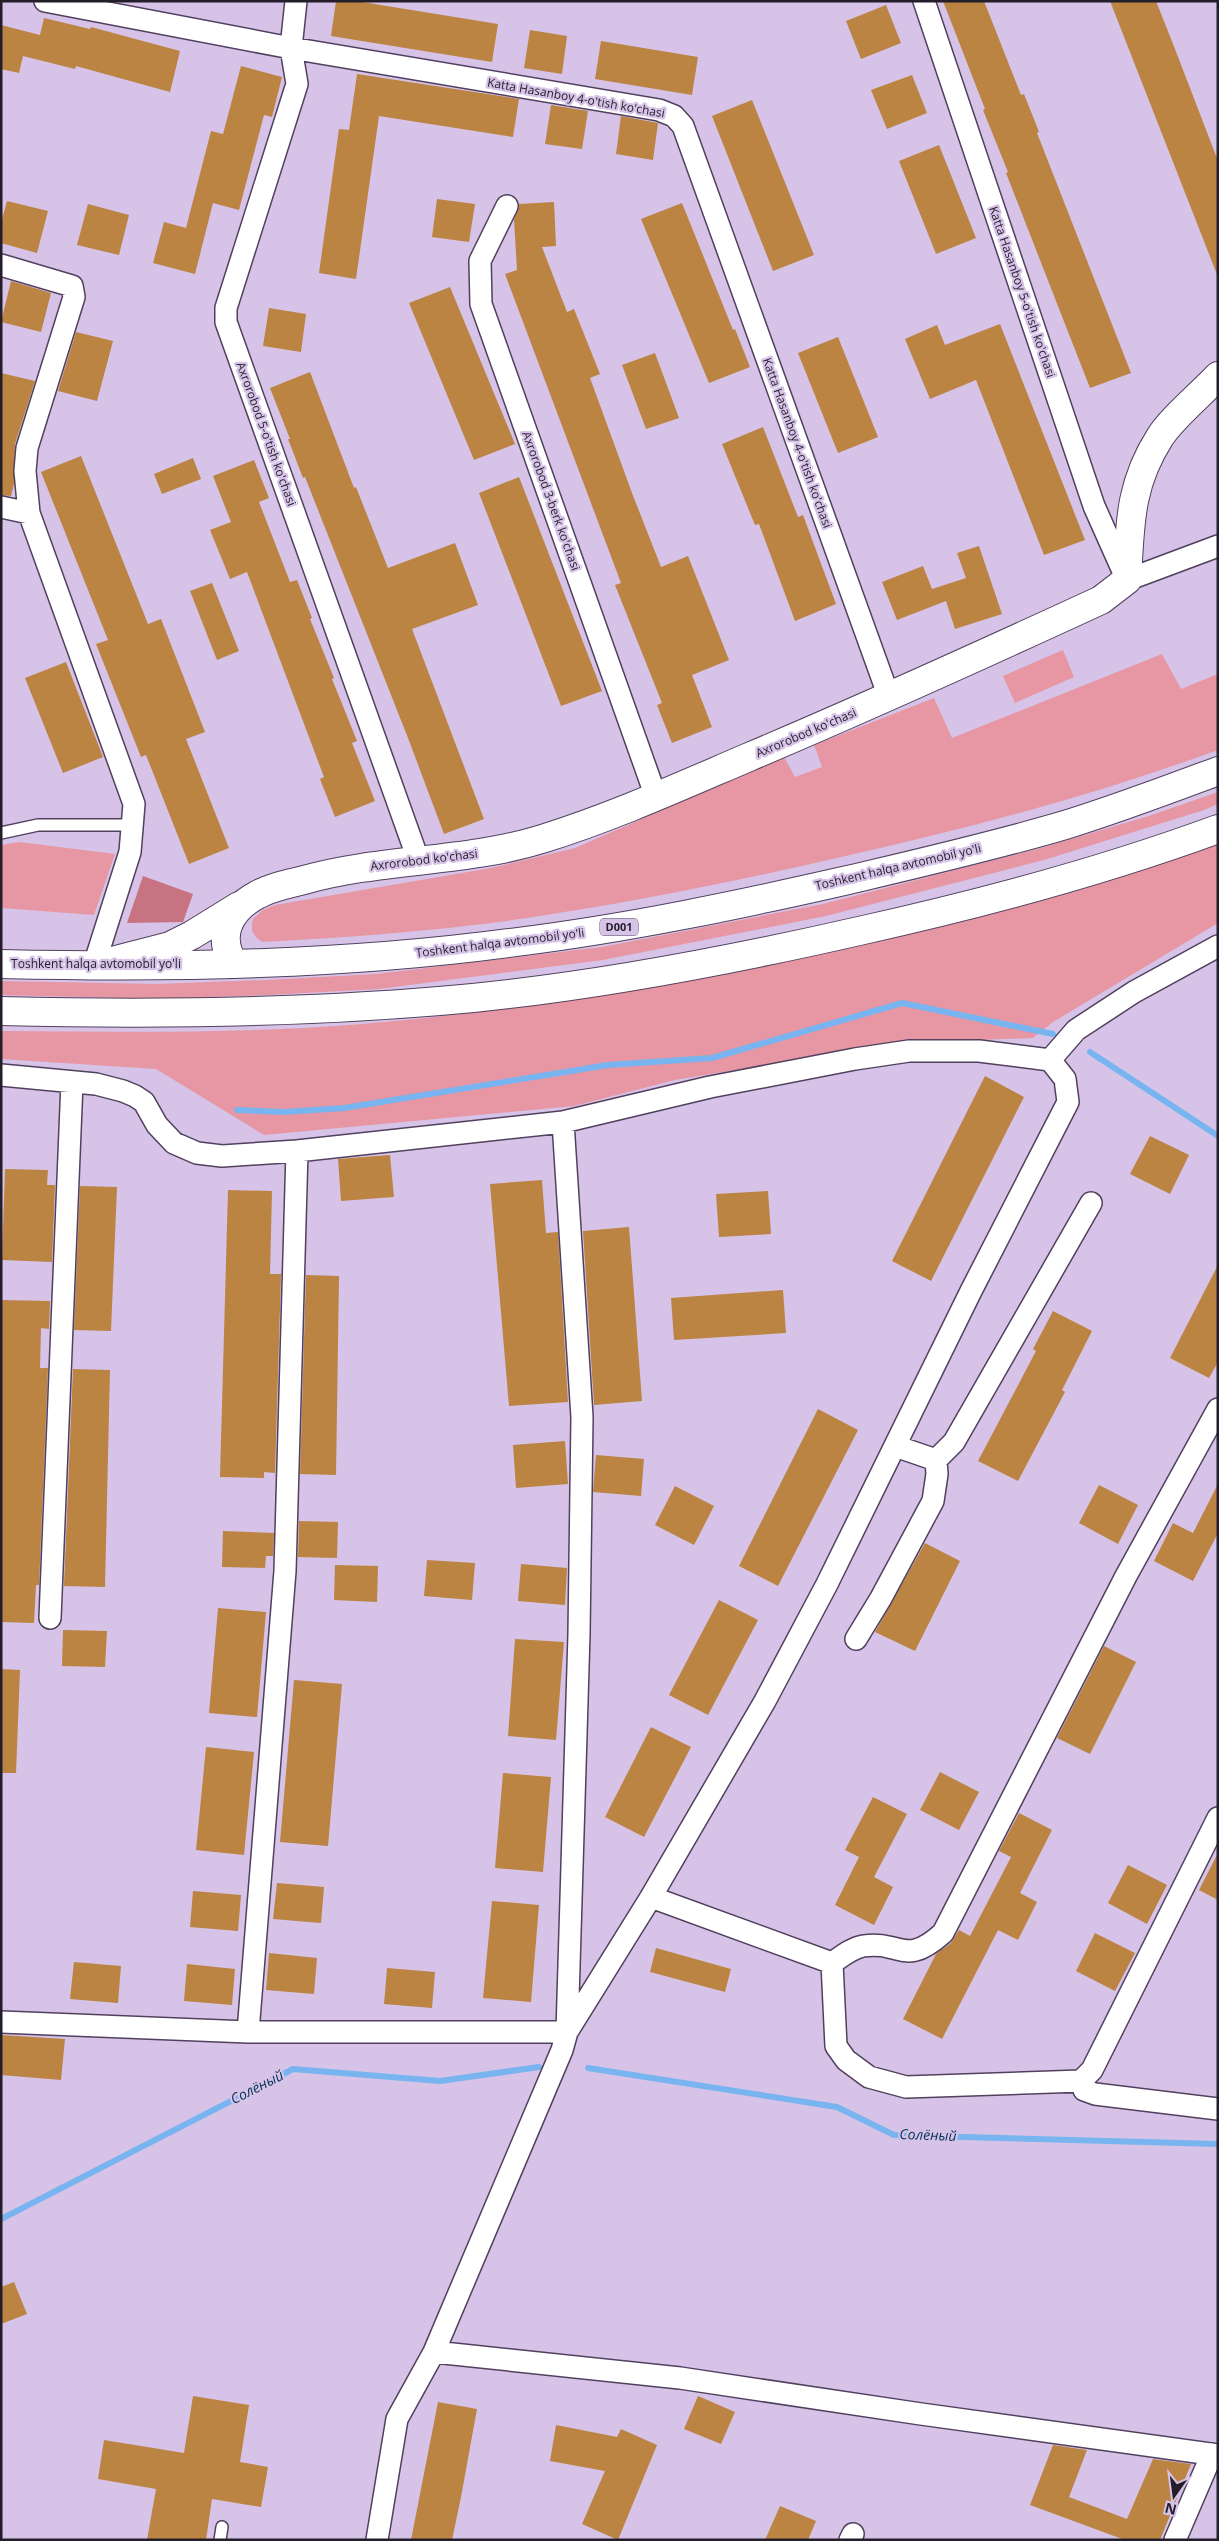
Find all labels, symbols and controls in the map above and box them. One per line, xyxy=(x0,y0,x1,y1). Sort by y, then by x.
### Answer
street label: Katta Hasanboy 4-o'tish ko'chasi xyxy=(486,74,666,122)
street label: Katta Hasanboy 5-o'tish ko'chasi xyxy=(985,204,1060,380)
street label: Katta Hasanboy 4-o'tish ko'chasi xyxy=(759,355,836,530)
street label: Axrorobod 5-o'tish ko'chasi xyxy=(233,360,300,508)
street label: Axrorobod 3-berk ko'chasi xyxy=(518,429,585,573)
street label: Axrorobod ko'chasi xyxy=(753,704,859,761)
street label: Toshkent halqa avtomobil yo'li xyxy=(813,839,983,894)
street label: Axrorobod ko'chasi xyxy=(369,844,478,875)
road number: D001 xyxy=(600,919,638,936)
street label: Toshkent halqa avtomobil yo'li xyxy=(415,924,585,961)
street label: Toshkent halqa avtomobil yo'li xyxy=(11,955,181,972)
water label: Солёный xyxy=(227,2065,287,2108)
water label: Солёный xyxy=(899,2124,957,2145)
north arrow xyxy=(1149,2471,1199,2521)
text: N xyxy=(1163,2499,1179,2520)

